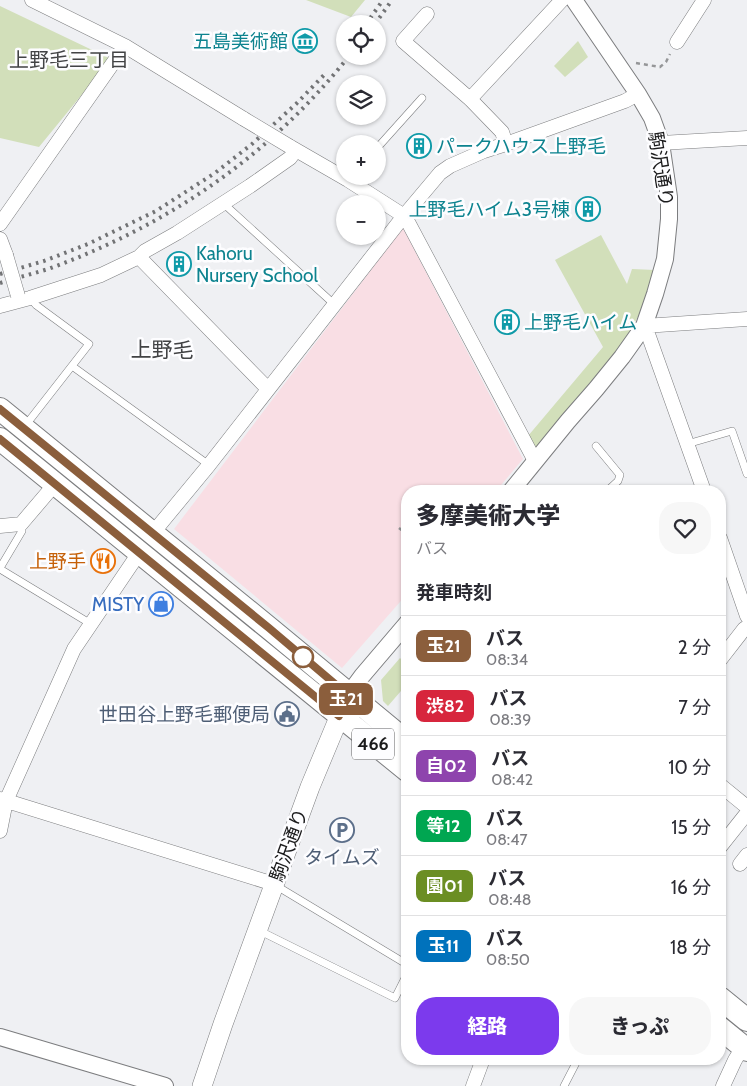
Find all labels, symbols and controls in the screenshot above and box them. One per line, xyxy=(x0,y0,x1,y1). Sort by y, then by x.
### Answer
map controls xyxy=(336,15,386,245)
button: locate xyxy=(336,15,386,65)
museum icon: 五島美術館 xyxy=(292,28,318,54)
place label: 五島美術館 xyxy=(193,30,288,53)
district label: 上野毛三丁目 xyxy=(9,48,129,72)
button: layers xyxy=(336,75,386,125)
street label: 駒沢通り xyxy=(644,130,678,208)
building icon: パークハウス上野毛 xyxy=(406,133,432,159)
button: + xyxy=(336,135,386,185)
place label: パークハウス上野毛 xyxy=(436,135,606,158)
button: − xyxy=(336,195,386,245)
building icon: 上野毛ハイム3号棟 xyxy=(575,196,601,222)
place label: 上野毛ハイム3号棟 xyxy=(408,198,570,221)
place label: Kahoru Nursery School xyxy=(196,242,319,287)
building icon: Kahoru Nursery School xyxy=(166,251,192,277)
building icon: 上野毛ハイム xyxy=(494,309,520,335)
place label: 上野毛ハイム xyxy=(524,311,637,334)
district label: 上野毛 xyxy=(131,337,194,362)
text: 多摩美術大学 xyxy=(416,501,560,530)
button: heart xyxy=(659,502,711,554)
text: バス xyxy=(416,539,448,558)
restaurant icon: 上野手 xyxy=(90,548,116,574)
place label: 上野手 xyxy=(29,550,86,573)
text: 発車時刻 xyxy=(416,581,492,604)
shop icon: MISTY xyxy=(148,591,174,617)
place label: MISTY xyxy=(92,593,144,616)
text: バス xyxy=(486,627,524,650)
text: 玉21 xyxy=(426,635,461,657)
text: 2 分 xyxy=(678,636,711,659)
unlabelled marker xyxy=(292,646,314,668)
text: 08:34 xyxy=(486,650,528,669)
line badge: 玉21 xyxy=(317,683,375,715)
text: バス xyxy=(489,687,527,710)
text: 玉21 xyxy=(329,688,363,710)
text: 渋82 xyxy=(426,695,464,717)
text: 7 分 xyxy=(678,696,711,719)
public building icon: 世田谷上野毛郵便局 xyxy=(274,701,300,727)
place label: 世田谷上野毛郵便局 xyxy=(99,703,270,726)
text: 08:39 xyxy=(489,710,531,729)
road number: 466 xyxy=(352,729,394,760)
text: バス xyxy=(491,747,529,770)
text: 自02 xyxy=(426,755,466,777)
text: 10 分 xyxy=(668,756,711,779)
text: 08:42 xyxy=(491,770,533,789)
street label: 駒沢通り xyxy=(265,805,313,885)
text: バス xyxy=(486,807,524,830)
text: 等12 xyxy=(426,815,461,837)
text: 15 分 xyxy=(671,816,711,839)
parking icon: タイムズ xyxy=(329,817,355,843)
text: 08:47 xyxy=(486,830,528,849)
place label: タイムズ xyxy=(304,846,380,869)
text: バス xyxy=(488,867,526,890)
text: 園01 xyxy=(426,875,463,897)
text: 16 分 xyxy=(671,876,711,899)
text: 08:48 xyxy=(488,890,532,909)
text: バス xyxy=(486,927,524,950)
text: 玉11 xyxy=(428,935,459,957)
text: 18 分 xyxy=(670,936,711,959)
text: 08:50 xyxy=(486,950,530,969)
button: 経路 xyxy=(416,997,559,1055)
button: きっぷ xyxy=(569,997,711,1055)

